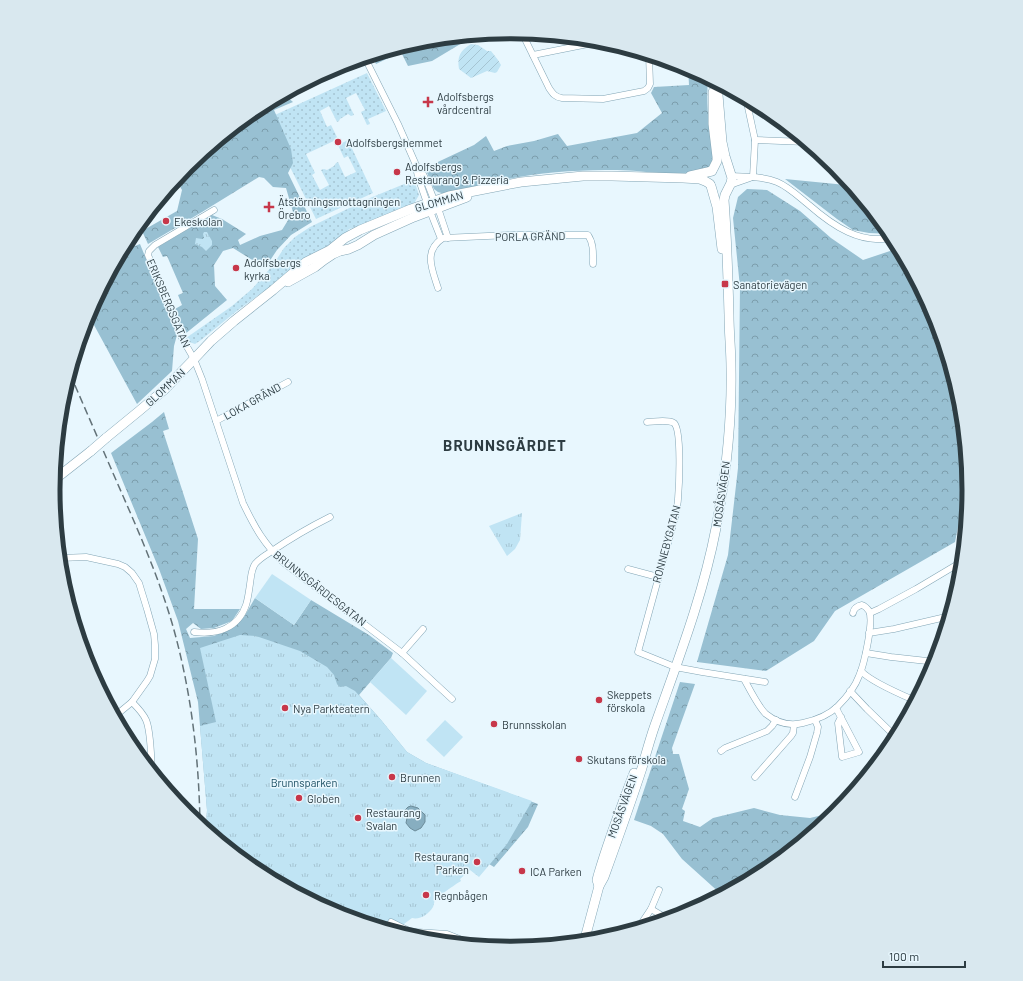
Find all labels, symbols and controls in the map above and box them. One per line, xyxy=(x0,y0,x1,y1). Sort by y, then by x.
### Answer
place label: Adolfsbergs vårdcentral xyxy=(437,90,494,116)
marker: Adolfsbergs vårdcentral xyxy=(422,96,434,108)
place label: Adolfsbergshemmet xyxy=(346,136,442,149)
marker: Adolfsbergshemmet xyxy=(333,137,343,147)
place label: Adolfsbergs Restaurang & Pizzeria xyxy=(405,160,509,186)
marker: Adolfsbergs Restaurang & Pizzeria xyxy=(392,167,402,177)
street label: GLOMMAN xyxy=(413,188,465,214)
place label: Ätstörningsmottagningen Örebro xyxy=(278,194,400,221)
marker: Ätstörningsmottagningen Örebro xyxy=(263,201,275,213)
place label: Ekeskolan xyxy=(174,215,222,228)
marker: Ekeskolan xyxy=(161,216,171,226)
street label: PORLA GRÄND xyxy=(495,228,565,243)
place label: Adolfsbergs kyrka xyxy=(244,256,301,282)
street label: ERIKSBERGSGATAN xyxy=(144,257,194,349)
marker: Adolfsbergs kyrka xyxy=(231,263,241,273)
place label: Sanatorievägen xyxy=(733,278,807,291)
marker: Sanatorievägen xyxy=(720,279,730,289)
street label: GLOMMAN xyxy=(142,365,188,409)
street label: LOKA GRÄND xyxy=(221,379,283,422)
district label: BRUNNSGÄRDET xyxy=(443,436,567,454)
street label: MOSÅSVÄGEN xyxy=(709,460,732,528)
street label: RONNEBYGATAN xyxy=(649,504,683,584)
street label: BRUNNSGÄRDESGATAN xyxy=(271,547,370,628)
place label: Skeppets förskola xyxy=(607,688,652,714)
marker: Skeppets förskola xyxy=(594,695,604,705)
place label: Nya Parkteatern xyxy=(293,702,370,715)
marker: Nya Parkteatern xyxy=(280,703,290,713)
place label: Brunnsskolan xyxy=(502,718,567,731)
marker: Brunnsskolan xyxy=(489,719,499,729)
place label: Skutans förskola xyxy=(587,753,666,766)
marker: Skutans förskola xyxy=(574,754,584,764)
place label: Brunnen xyxy=(400,771,440,784)
marker: Brunnen xyxy=(387,772,397,782)
street label: MOSÅSVÄGEN xyxy=(604,772,639,840)
park label: Brunnsparken xyxy=(271,776,337,789)
place label: Globen xyxy=(307,792,340,805)
marker: Globen xyxy=(294,793,304,803)
place label: Restaurang Svalan xyxy=(366,806,421,832)
marker: Restaurang Svalan xyxy=(353,813,363,823)
place label: Restaurang Parken xyxy=(414,850,469,876)
marker: Restaurang Parken xyxy=(472,857,482,867)
place label: ICA Parken xyxy=(530,865,582,878)
marker: ICA Parken xyxy=(517,866,527,876)
place label: Regnbågen xyxy=(434,889,488,902)
marker: Regnbågen xyxy=(421,890,431,900)
scale bar xyxy=(883,943,965,969)
text: 100 m xyxy=(889,949,919,963)

